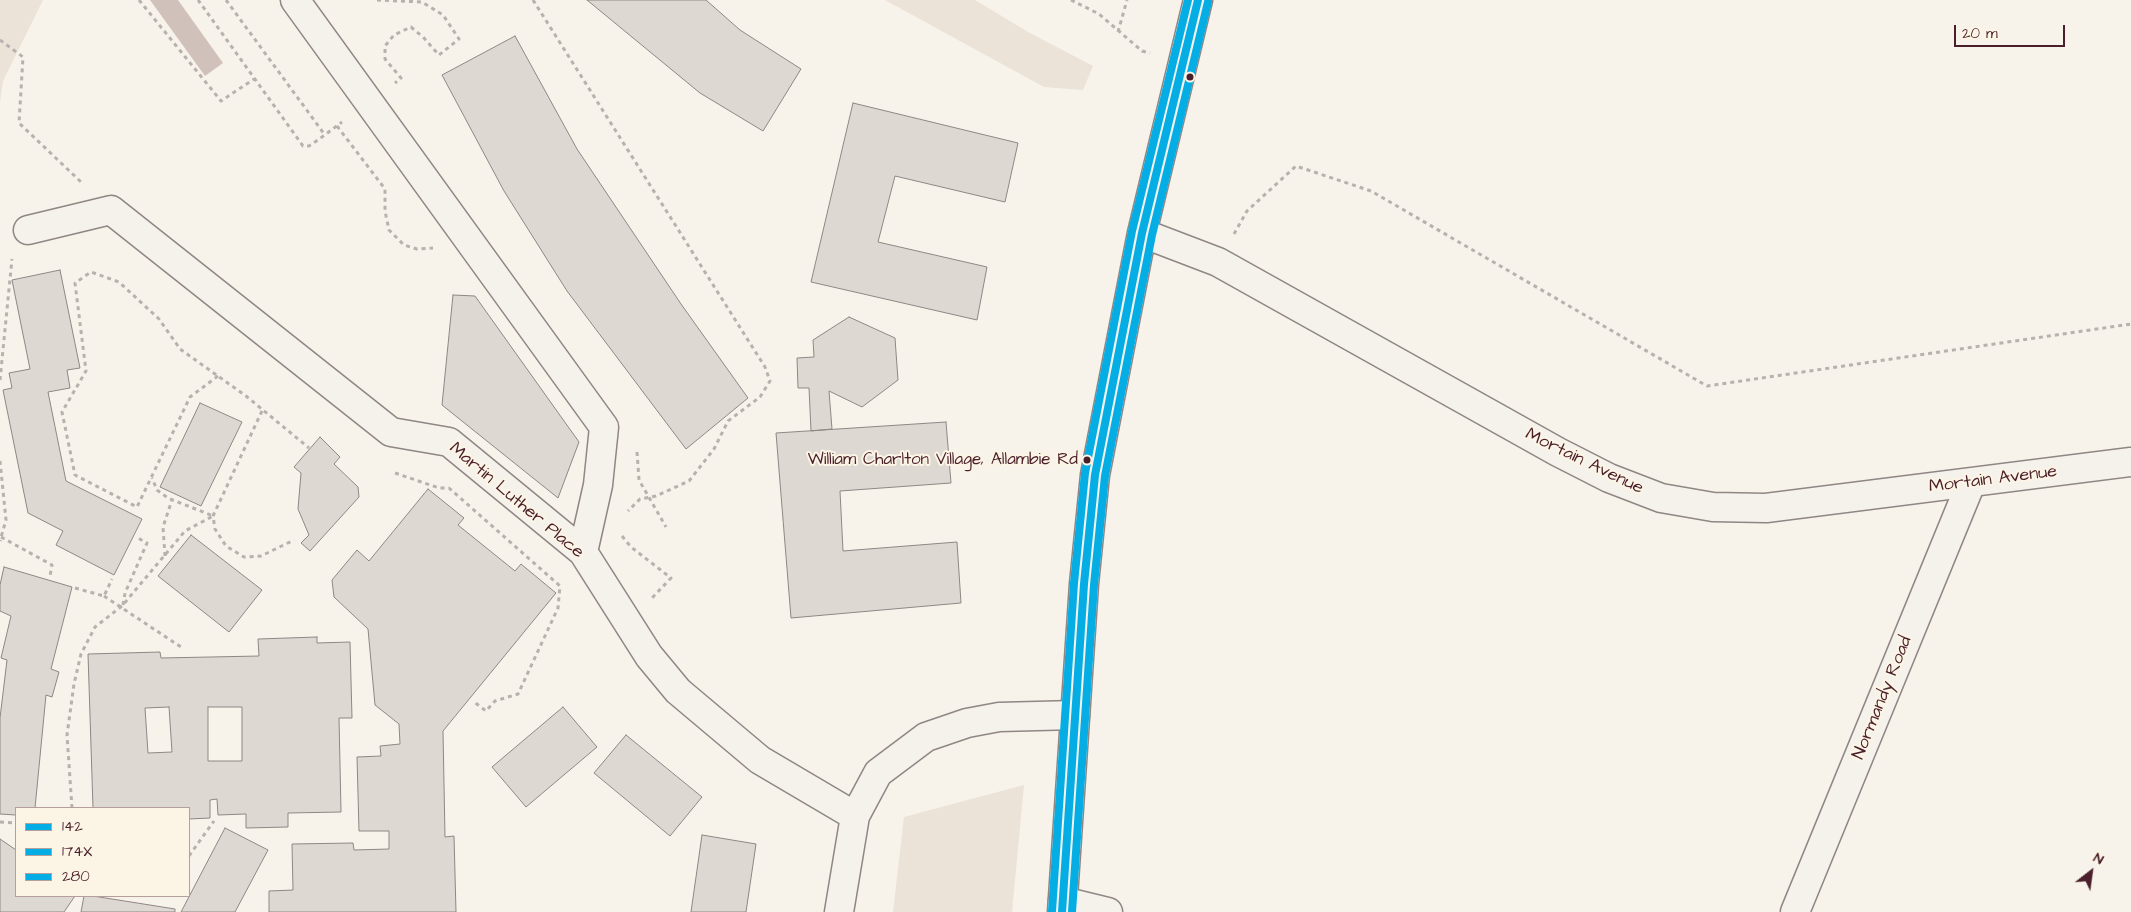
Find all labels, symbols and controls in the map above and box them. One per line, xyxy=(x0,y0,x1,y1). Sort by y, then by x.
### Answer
scale bar xyxy=(1956,15,2067,47)
text: 20 m xyxy=(1962,23,1998,44)
unlabelled marker xyxy=(1185,72,1195,82)
street label: Mortain Avenue xyxy=(1521,424,1647,500)
street label: Martin Luther Place xyxy=(444,438,588,564)
place label: William Charlton Village, Allambie Rd xyxy=(808,450,1078,470)
marker: William Charlton Village, Allambie Rd xyxy=(1082,455,1092,465)
street label: Mortain Avenue xyxy=(1928,461,2058,499)
street label: Normandy Road xyxy=(1848,633,1918,763)
legend xyxy=(15,807,190,897)
text: 142 xyxy=(62,816,83,837)
text: 174X xyxy=(62,841,92,862)
north arrow xyxy=(2066,847,2116,897)
text: N xyxy=(2090,848,2107,870)
text: 280 xyxy=(62,866,90,887)

